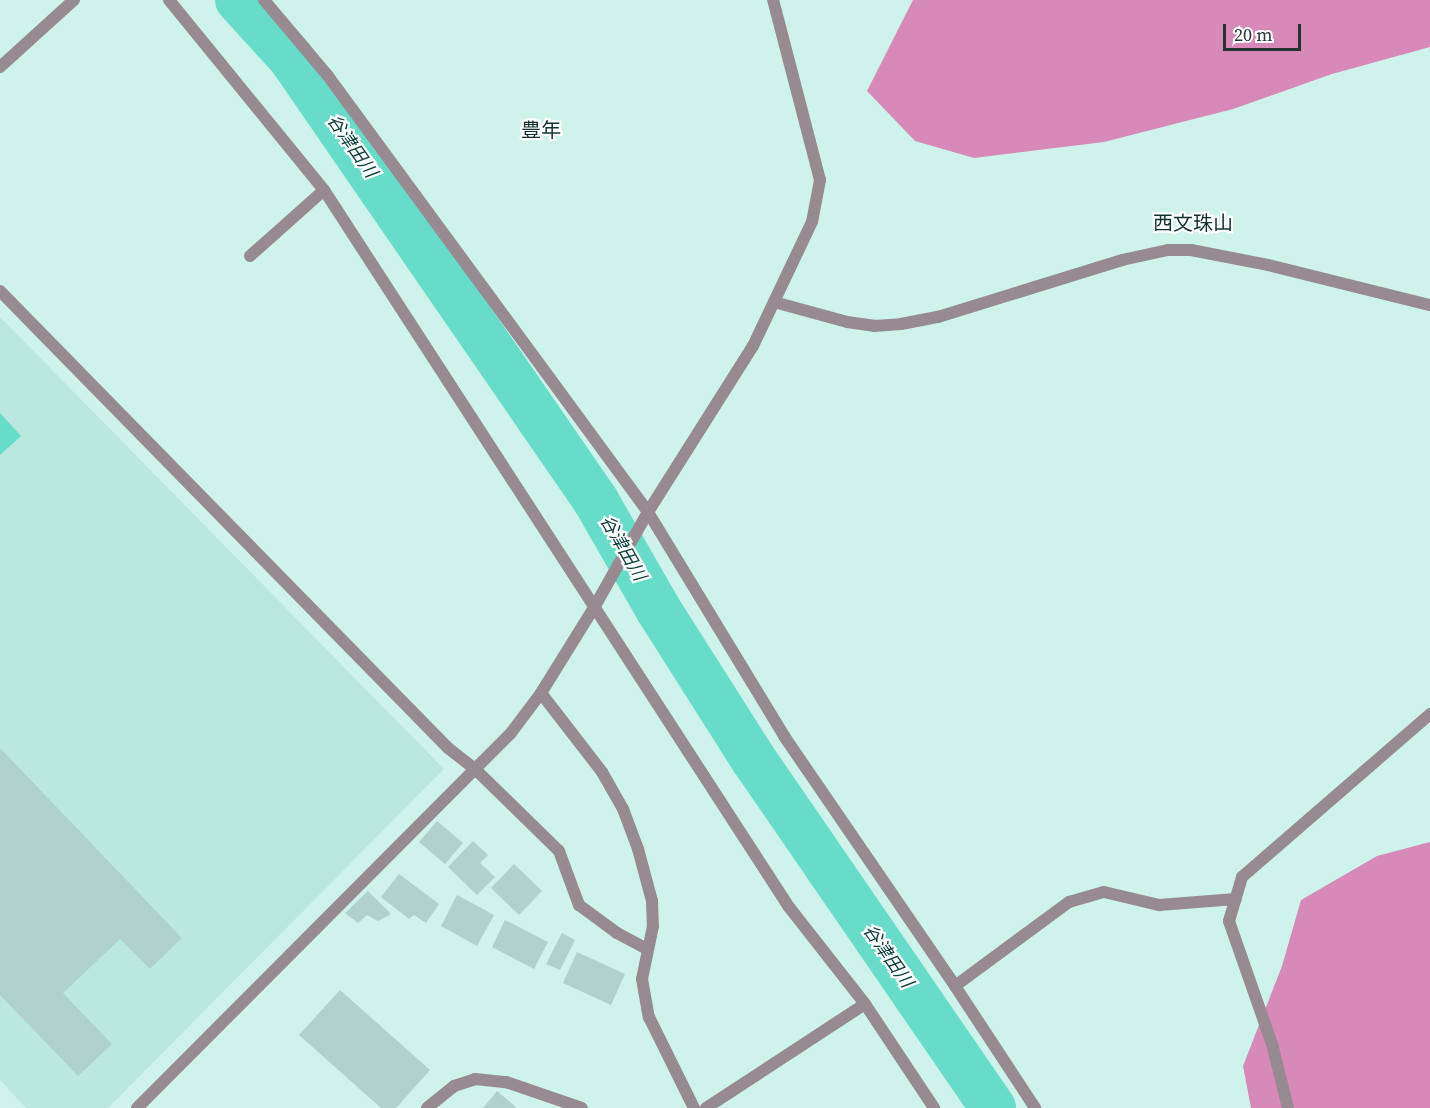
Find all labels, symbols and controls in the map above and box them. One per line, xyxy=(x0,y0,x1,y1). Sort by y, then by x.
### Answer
scale bar xyxy=(1226,12,1304,50)
text: 20 m xyxy=(1234,22,1272,47)
water label: 谷津田川 xyxy=(323,110,381,182)
district label: 豊年 xyxy=(521,118,561,142)
district label: 西文珠山 xyxy=(1153,211,1233,235)
water label: 谷津田川 xyxy=(596,511,650,585)
water label: 谷津田川 xyxy=(859,920,917,992)

